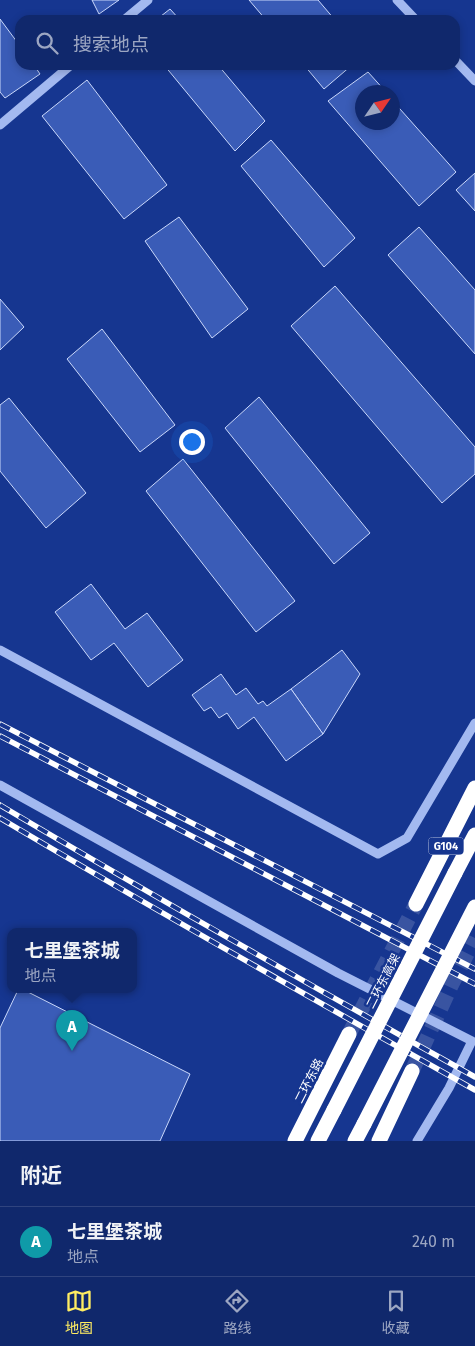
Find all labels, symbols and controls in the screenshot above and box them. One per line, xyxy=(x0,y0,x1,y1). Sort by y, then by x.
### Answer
search box xyxy=(15,15,460,70)
icon: search xyxy=(33,29,61,57)
text: 搜索地点 xyxy=(73,33,149,56)
north arrow xyxy=(355,85,400,130)
your location xyxy=(179,429,205,455)
road number: G104 xyxy=(428,838,464,854)
popup xyxy=(7,928,137,993)
text: 七里堡茶城 xyxy=(24,939,120,962)
street label: 二环东高架 xyxy=(363,951,403,1011)
text: 地点 xyxy=(24,966,57,985)
pin: A xyxy=(56,1010,88,1051)
street label: 二环东路 xyxy=(292,1056,326,1106)
text: 附近 xyxy=(20,1163,62,1189)
text: 七里堡茶城 xyxy=(67,1220,162,1243)
text: A xyxy=(31,1232,41,1251)
text: 240 m xyxy=(412,1232,455,1251)
text: 地点 xyxy=(67,1247,99,1266)
tab: 地图 xyxy=(65,1287,93,1337)
tab: 路线 xyxy=(223,1287,251,1337)
tab: 收藏 xyxy=(382,1287,410,1337)

